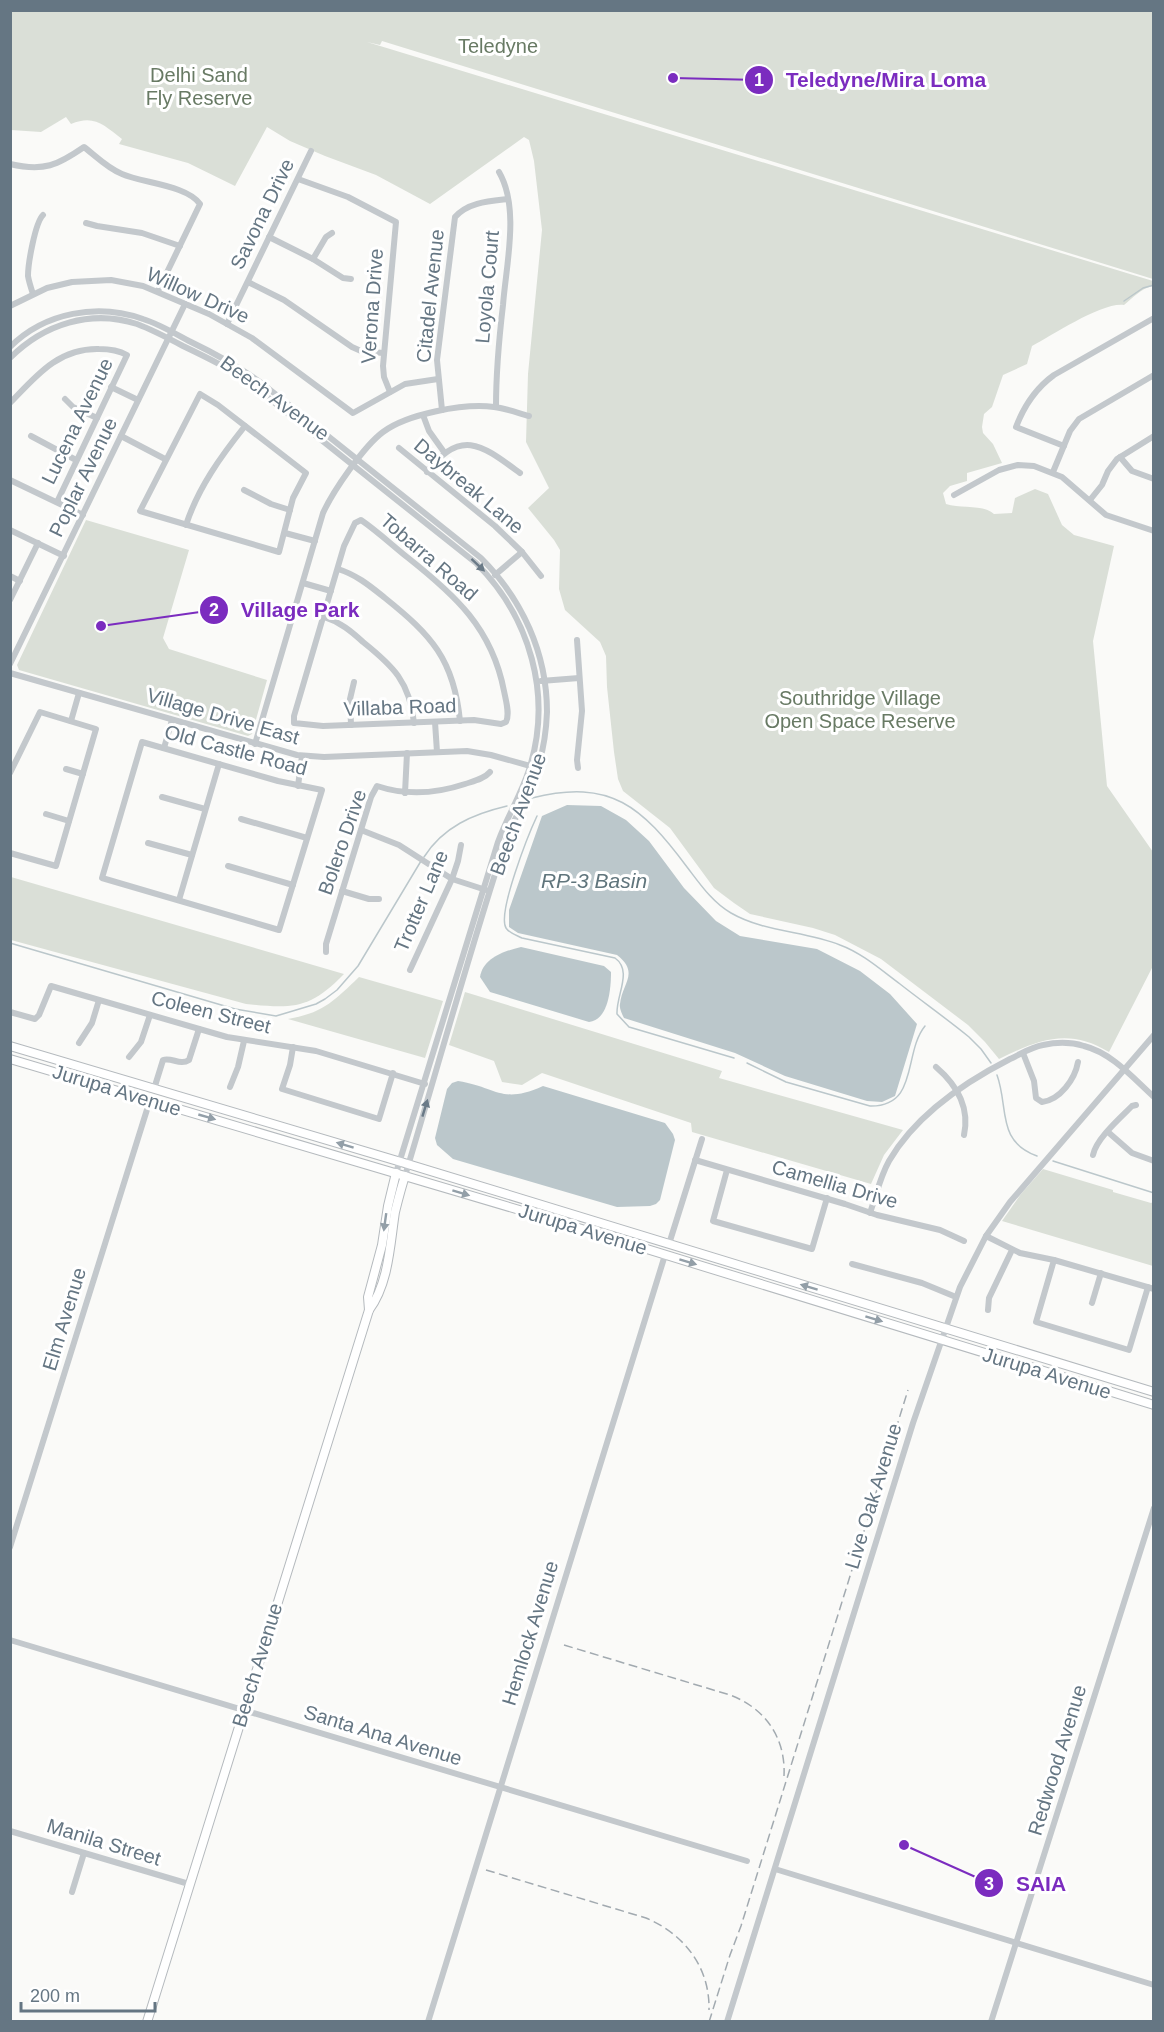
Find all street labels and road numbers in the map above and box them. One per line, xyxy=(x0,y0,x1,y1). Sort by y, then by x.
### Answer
street label: Savona Drive xyxy=(226,155,298,273)
street label: Citadel Avenue xyxy=(412,228,448,364)
street label: Loyola Court xyxy=(471,229,503,344)
street label: Verona Drive xyxy=(357,248,387,364)
street label: Willow Drive xyxy=(143,263,253,327)
street label: Beech Avenue xyxy=(216,351,334,445)
street label: Lucena Avenue xyxy=(37,354,117,488)
street label: Poplar Avenue xyxy=(45,414,121,540)
street label: Daybreak Lane xyxy=(410,434,528,538)
street label: Tobarra Road xyxy=(376,509,482,605)
street label: Village Drive East xyxy=(144,684,302,748)
street label: Villaba Road xyxy=(343,694,457,720)
street label: Old Castle Road xyxy=(162,720,310,780)
street label: Beech Avenue xyxy=(486,750,550,878)
street label: Bolero Drive xyxy=(314,786,370,898)
street label: Trotter Lane xyxy=(390,847,452,955)
street label: Coleen Street xyxy=(149,987,273,1038)
street label: Jurupa Avenue xyxy=(50,1060,184,1120)
street label: Camellia Drive xyxy=(769,1156,901,1212)
street label: Jurupa Avenue xyxy=(516,1199,650,1259)
street label: Elm Avenue xyxy=(38,1265,90,1373)
street label: Jurupa Avenue xyxy=(980,1343,1114,1403)
street label: Live Oak Avenue xyxy=(840,1421,906,1571)
street label: Hemlock Avenue xyxy=(498,1558,562,1708)
street label: Beech Avenue xyxy=(228,1600,286,1730)
street label: Redwood Avenue xyxy=(1024,1682,1090,1838)
street label: Santa Ana Avenue xyxy=(301,1700,465,1770)
street label: Manila Street xyxy=(44,1814,164,1870)

